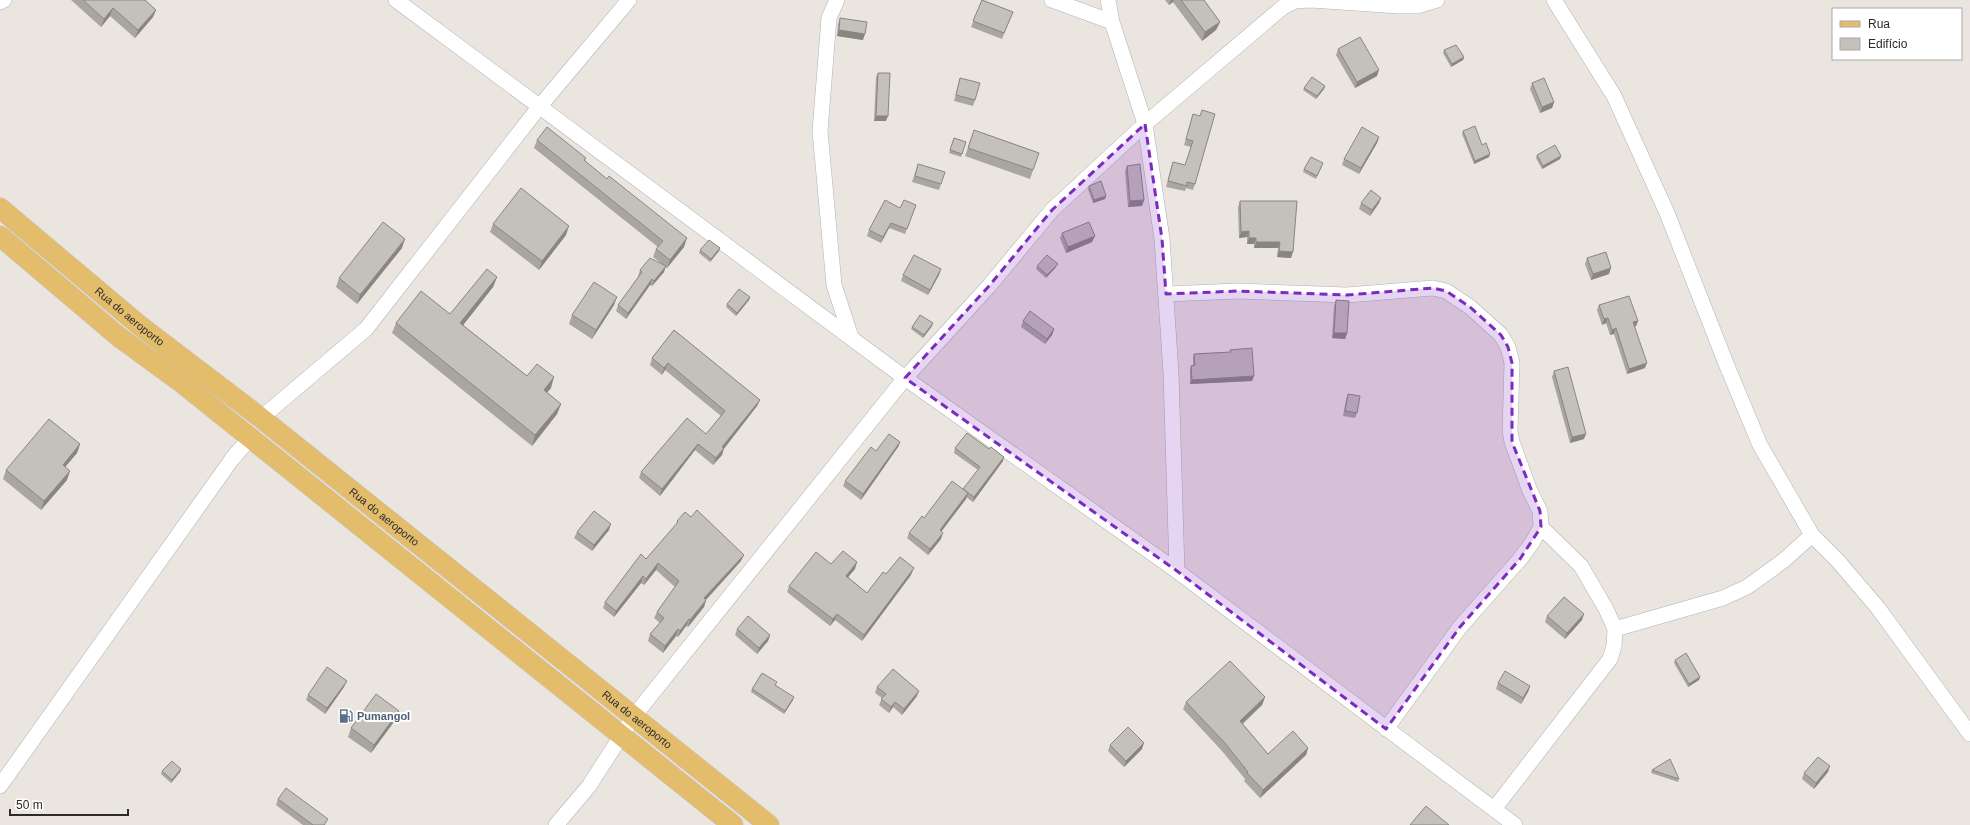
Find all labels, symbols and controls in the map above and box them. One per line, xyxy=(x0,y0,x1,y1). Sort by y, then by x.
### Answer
legend xyxy=(1832,8,1962,60)
text: Rua xyxy=(1868,17,1890,31)
text: Edifício xyxy=(1868,37,1908,51)
street label: Rua do aeroporto xyxy=(93,285,167,348)
street label: Rua do aeroporto xyxy=(347,485,421,548)
street label: Rua do aeroporto xyxy=(600,688,674,751)
fuel station icon: Pumangol xyxy=(338,708,354,724)
place label: Pumangol xyxy=(357,710,410,722)
scale bar xyxy=(10,791,128,817)
text: 50 m xyxy=(16,798,43,812)

